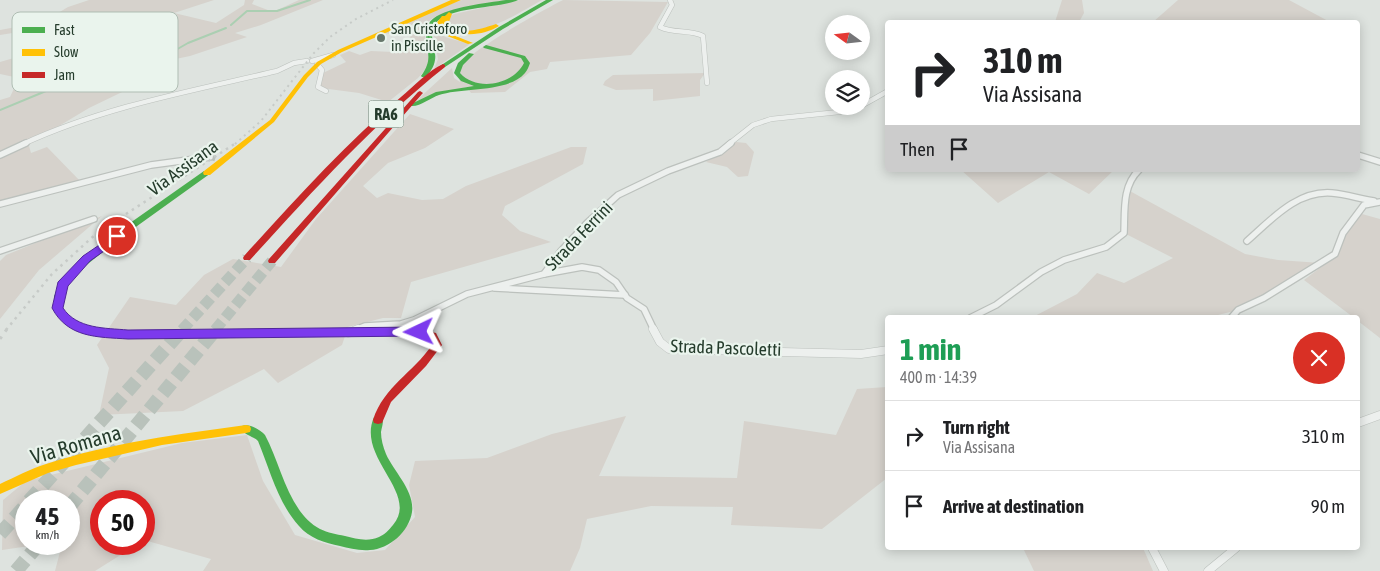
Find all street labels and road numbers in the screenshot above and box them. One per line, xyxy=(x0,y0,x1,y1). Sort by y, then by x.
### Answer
road number: RA6 xyxy=(368,100,404,128)
street label: Via Assisana xyxy=(144,135,222,200)
street label: Strada Ferrini xyxy=(540,197,617,275)
street label: Strada Pascoletti xyxy=(670,335,782,360)
street label: Via Romana xyxy=(28,420,124,468)

